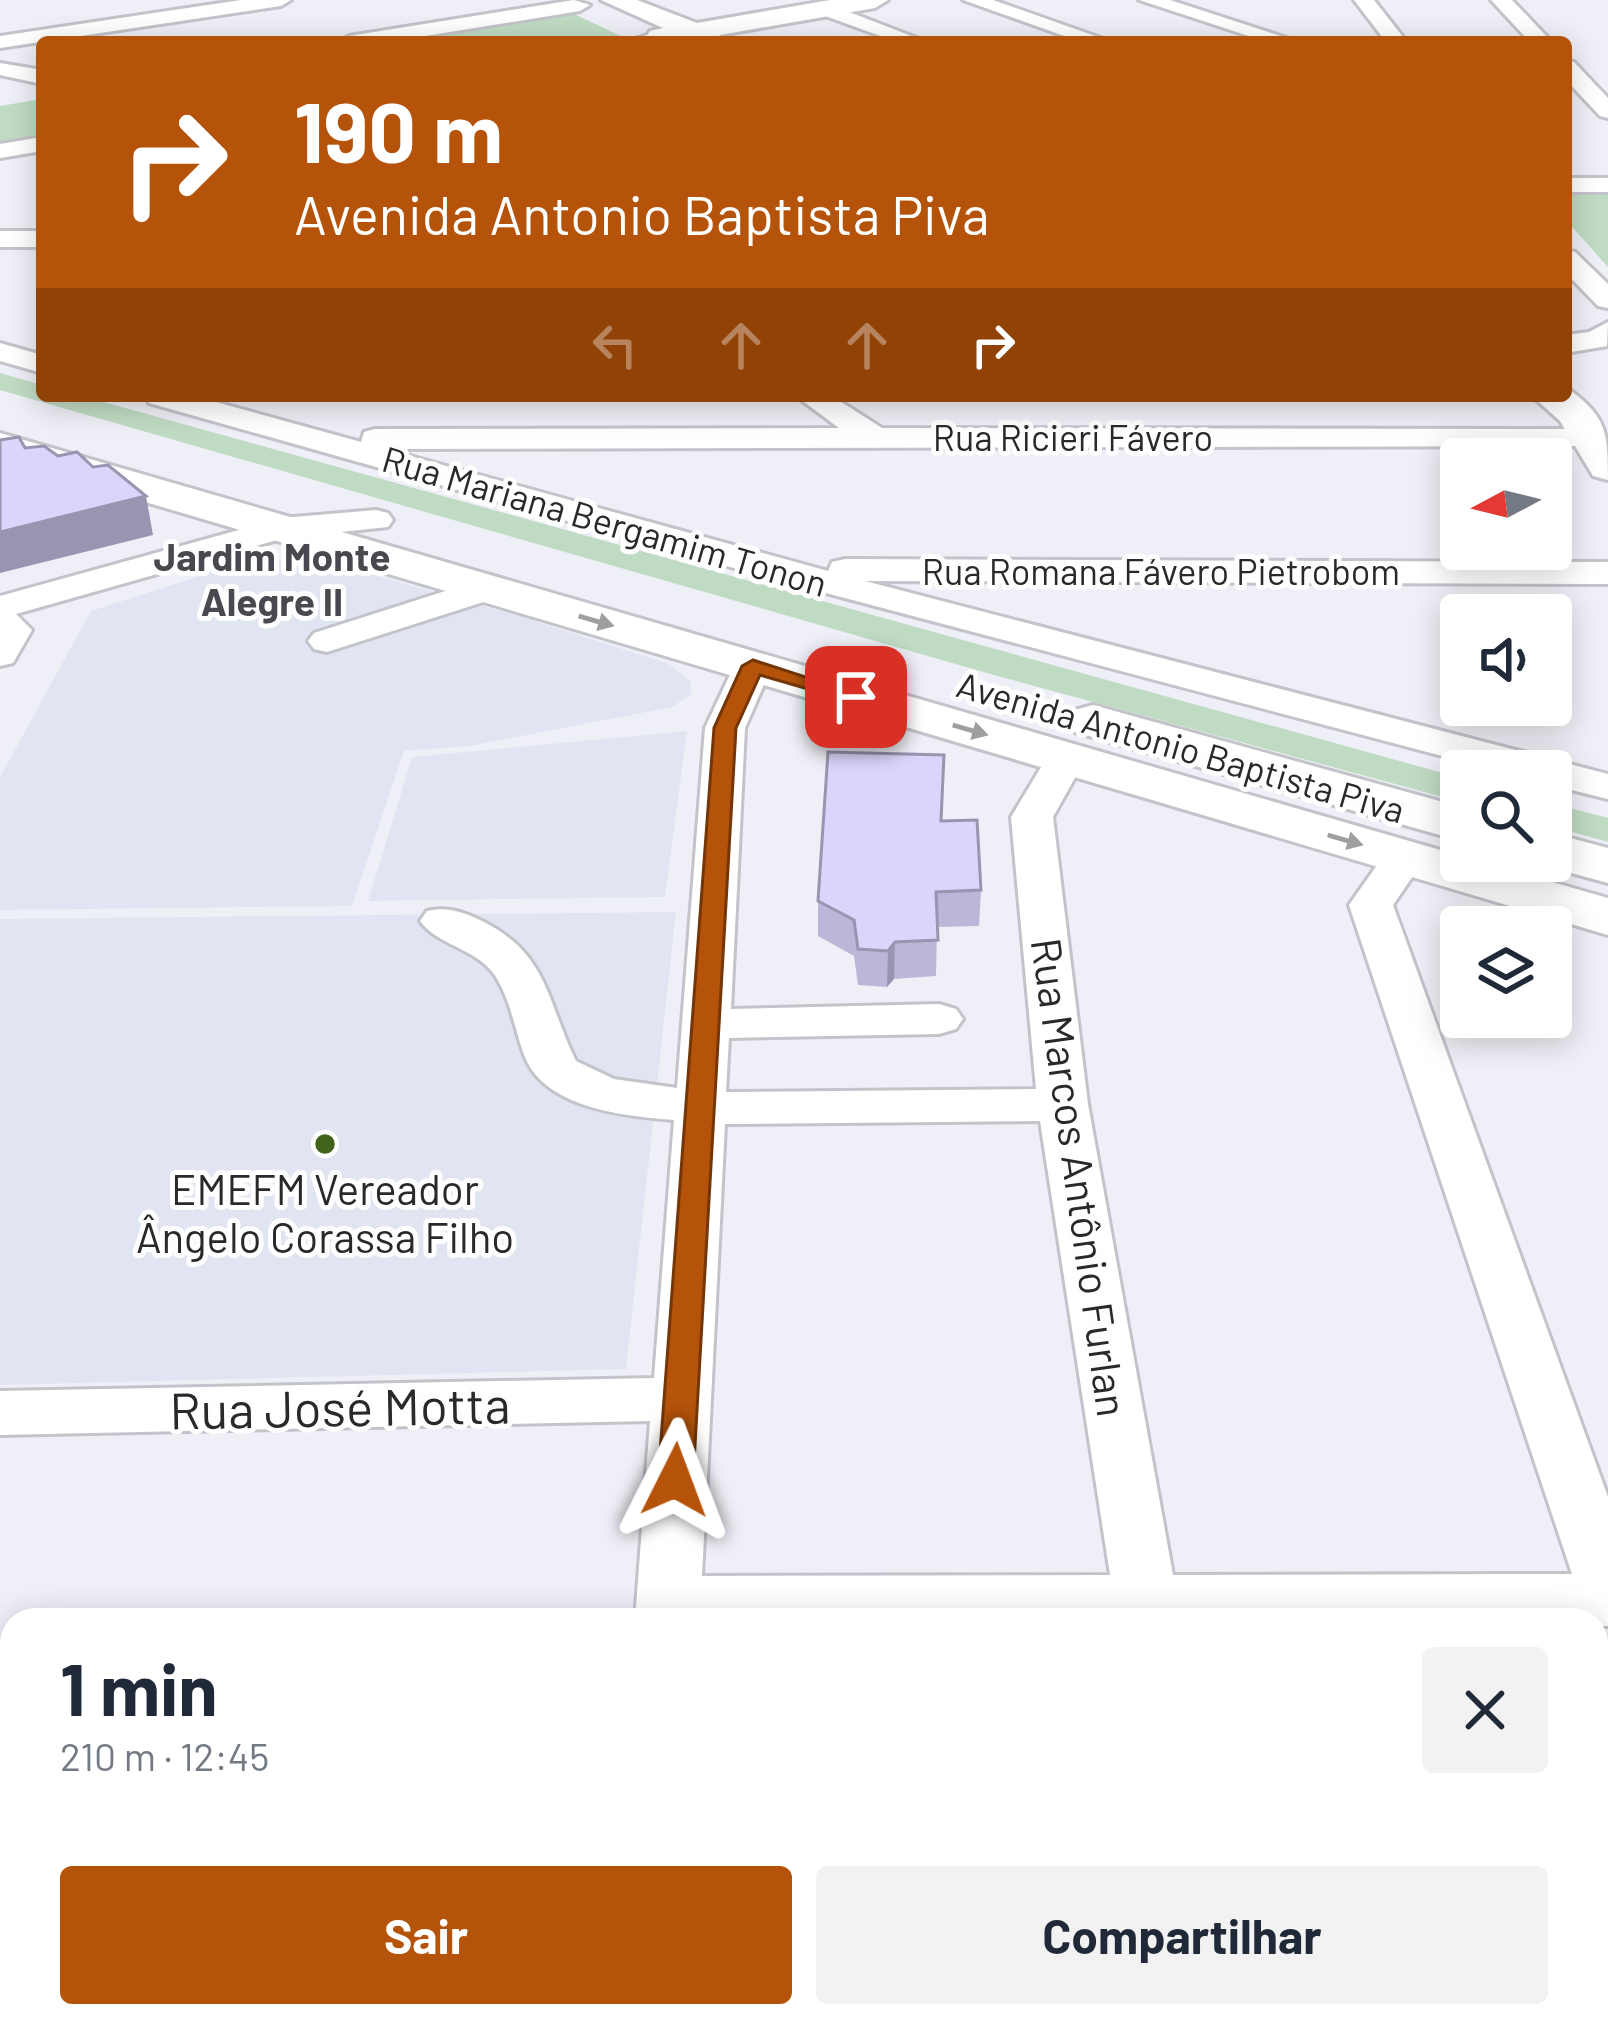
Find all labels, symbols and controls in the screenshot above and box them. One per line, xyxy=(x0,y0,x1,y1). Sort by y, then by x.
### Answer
text: 190 m xyxy=(294,79,503,180)
icon: right xyxy=(96,84,252,240)
text: Avenida Antonio Baptista Piva xyxy=(294,181,990,246)
icon: left xyxy=(582,312,648,378)
icon: ahead xyxy=(708,312,774,378)
icon: ahead xyxy=(834,312,900,378)
icon: right xyxy=(960,312,1026,378)
street label: Rua Ricieri Fávero xyxy=(933,415,1213,458)
street label: Rua Mariana Bergamim Tonon xyxy=(378,436,832,604)
north arrow xyxy=(1440,438,1572,570)
map controls xyxy=(1440,438,1572,1038)
district label: Jardim Monte Alegre II xyxy=(154,532,390,624)
street label: Rua Romana Fávero Pietrobom xyxy=(922,549,1400,592)
button: sound xyxy=(1440,594,1572,726)
one-way arrow xyxy=(578,613,615,631)
pin xyxy=(805,646,907,748)
street label: Avenida Antonio Baptista Piva xyxy=(952,661,1410,831)
icon: arrive xyxy=(823,664,889,730)
one-way arrow xyxy=(952,722,989,740)
button: search xyxy=(1440,750,1572,882)
one-way arrow xyxy=(1327,832,1363,850)
button: layers xyxy=(1440,906,1572,1038)
street label: Rua Marcos Antônio Furlan xyxy=(1023,935,1139,1419)
marker: EMEFM Vereador Ângelo Corassa Filho xyxy=(312,1131,338,1157)
place label: EMEFM Vereador Ângelo Corassa Filho xyxy=(136,1163,514,1262)
street label: Rua José Motta xyxy=(169,1373,511,1439)
position arrow xyxy=(612,1417,738,1543)
text: 1 min xyxy=(60,1644,218,1730)
button: close xyxy=(1422,1647,1548,1773)
text: 210 m · 12:45 xyxy=(60,1732,269,1779)
button: Sair xyxy=(60,1866,792,2004)
button: Compartilhar xyxy=(816,1866,1548,2004)

